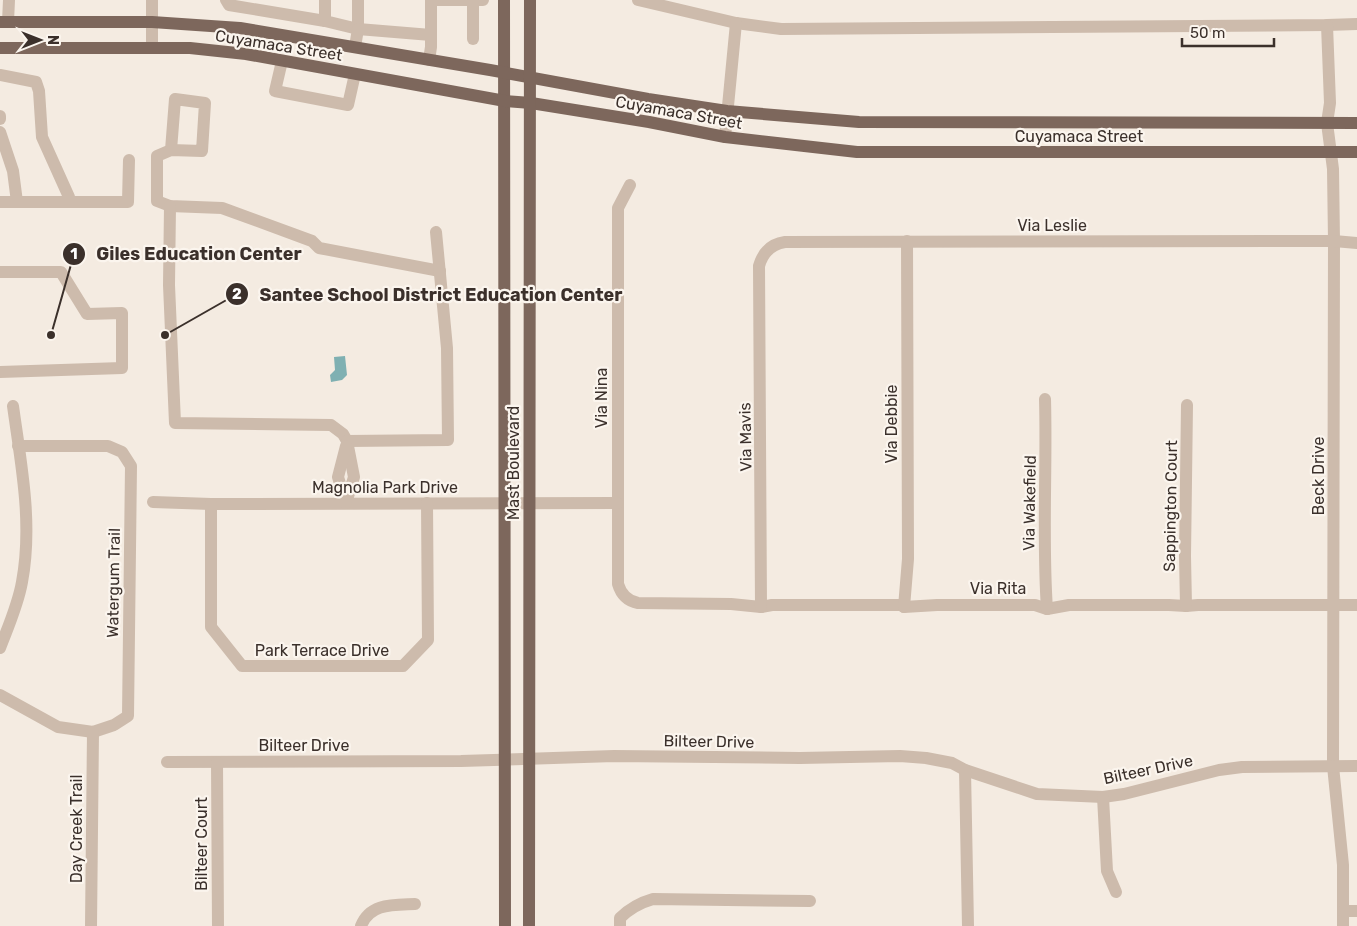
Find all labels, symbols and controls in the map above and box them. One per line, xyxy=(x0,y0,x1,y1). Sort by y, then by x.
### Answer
north arrow xyxy=(15,15,65,65)
scale bar xyxy=(1182,15,1274,47)
text: 50 m xyxy=(1190,24,1225,42)
street label: Cuyamaca Street xyxy=(214,26,344,65)
text: N xyxy=(44,35,61,45)
street label: Cuyamaca Street xyxy=(614,92,744,133)
street label: Cuyamaca Street xyxy=(1015,127,1143,146)
street label: Via Leslie xyxy=(1017,216,1087,235)
callout: Giles Education Center xyxy=(62,237,312,270)
text: Giles Education Center xyxy=(96,243,302,265)
text: 1 xyxy=(70,245,78,263)
callout: Santee School District Education Center xyxy=(225,278,633,311)
text: Santee School District Education Center xyxy=(260,284,622,306)
text: 2 xyxy=(232,285,242,303)
street label: Via Nina xyxy=(592,368,611,428)
street label: Via Debbie xyxy=(882,385,901,463)
street label: Via Mavis xyxy=(735,402,756,472)
street label: Mast Boulevard xyxy=(504,406,523,520)
street label: Beck Drive xyxy=(1309,436,1328,516)
street label: Sappington Court xyxy=(1160,440,1181,572)
street label: Via Wakefield xyxy=(1019,455,1040,551)
street label: Magnolia Park Drive xyxy=(312,478,458,497)
street label: Watergum Trail xyxy=(103,528,124,638)
street label: Via Rita xyxy=(970,579,1026,598)
street label: Park Terrace Drive xyxy=(255,641,389,660)
street label: Bilteer Drive xyxy=(663,731,755,752)
street label: Bilteer Drive xyxy=(259,736,349,755)
street label: Bilteer Drive xyxy=(1102,751,1195,788)
street label: Day Creek Trail xyxy=(67,775,86,883)
street label: Bilteer Court xyxy=(192,797,211,891)

